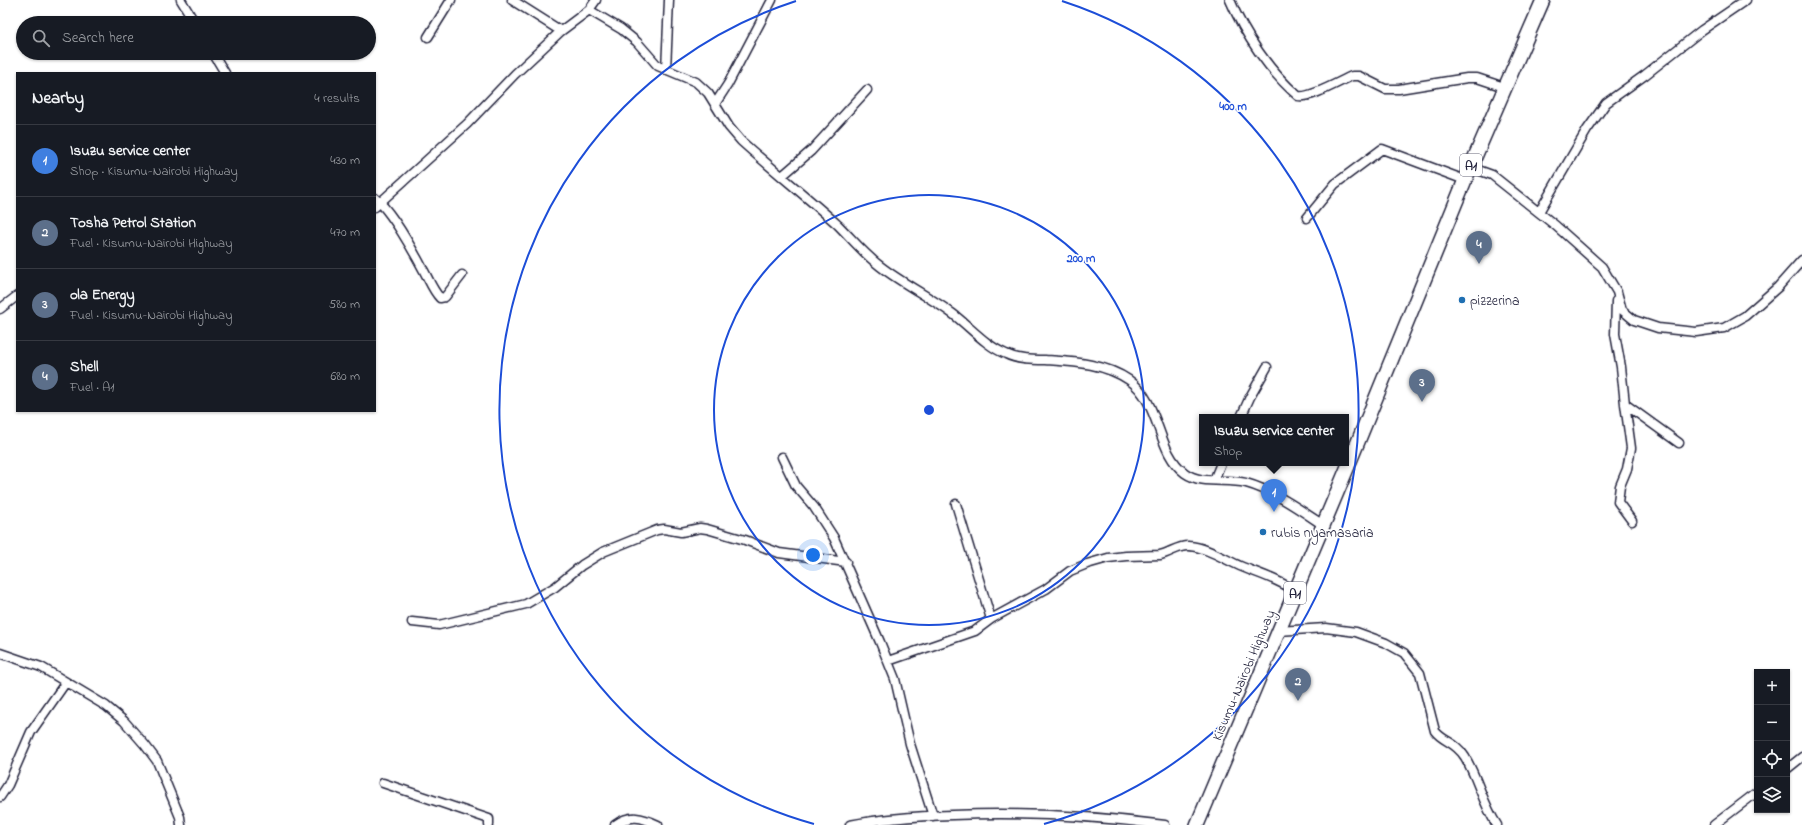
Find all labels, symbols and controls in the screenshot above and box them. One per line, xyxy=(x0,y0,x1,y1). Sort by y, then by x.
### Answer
search box xyxy=(16,16,376,60)
icon: search xyxy=(30,27,52,49)
text: Search here xyxy=(62,27,134,49)
text: Nearby xyxy=(32,86,84,111)
text: 4 results xyxy=(314,89,360,108)
text: 400 m xyxy=(1218,98,1247,116)
text: Isuzu service center xyxy=(70,140,190,162)
text: 1 xyxy=(43,151,47,170)
text: 430 m xyxy=(330,151,360,170)
road number: A1 xyxy=(1460,154,1482,176)
text: Shop · Kisumu-Nairobi Highway xyxy=(70,162,238,181)
text: Tosha Petrol Station xyxy=(70,212,196,234)
text: 2 xyxy=(42,223,48,242)
text: 470 m xyxy=(330,223,360,242)
pin: 4 xyxy=(1466,231,1492,264)
text: Fuel · Kisumu-Nairobi Highway xyxy=(70,234,232,253)
text: 200 m xyxy=(1066,250,1096,268)
text: ola Energy xyxy=(70,284,135,306)
place label: pizzerina xyxy=(1470,291,1519,312)
text: 3 xyxy=(42,295,48,314)
text: 580 m xyxy=(329,295,360,314)
marker: pizzerina xyxy=(1457,295,1467,305)
text: Fuel · Kisumu-Nairobi Highway xyxy=(70,306,232,325)
text: Shell xyxy=(70,356,99,378)
text: 4 xyxy=(42,367,48,386)
text: 680 m xyxy=(330,367,360,386)
pin: 3 xyxy=(1409,369,1435,402)
text: Fuel · A1 xyxy=(70,378,114,397)
centre of rings xyxy=(922,403,936,417)
popup xyxy=(1199,414,1349,466)
text: Isuzu service center xyxy=(1214,420,1334,442)
text: Shop xyxy=(1214,442,1242,461)
pin: 1 xyxy=(1261,479,1287,512)
place label: rubis nyamasaria xyxy=(1271,523,1374,545)
marker: rubis nyamasaria xyxy=(1258,527,1268,537)
your location xyxy=(803,545,823,565)
road number: A1 xyxy=(1284,582,1306,604)
street label: Kisumu-Nairobi Highway xyxy=(1207,607,1282,745)
pin: 2 xyxy=(1285,668,1311,701)
map controls xyxy=(1754,669,1790,813)
button: + xyxy=(1754,669,1790,705)
button: − xyxy=(1754,705,1790,741)
button: locate xyxy=(1754,741,1790,777)
button: layers xyxy=(1754,777,1790,813)

